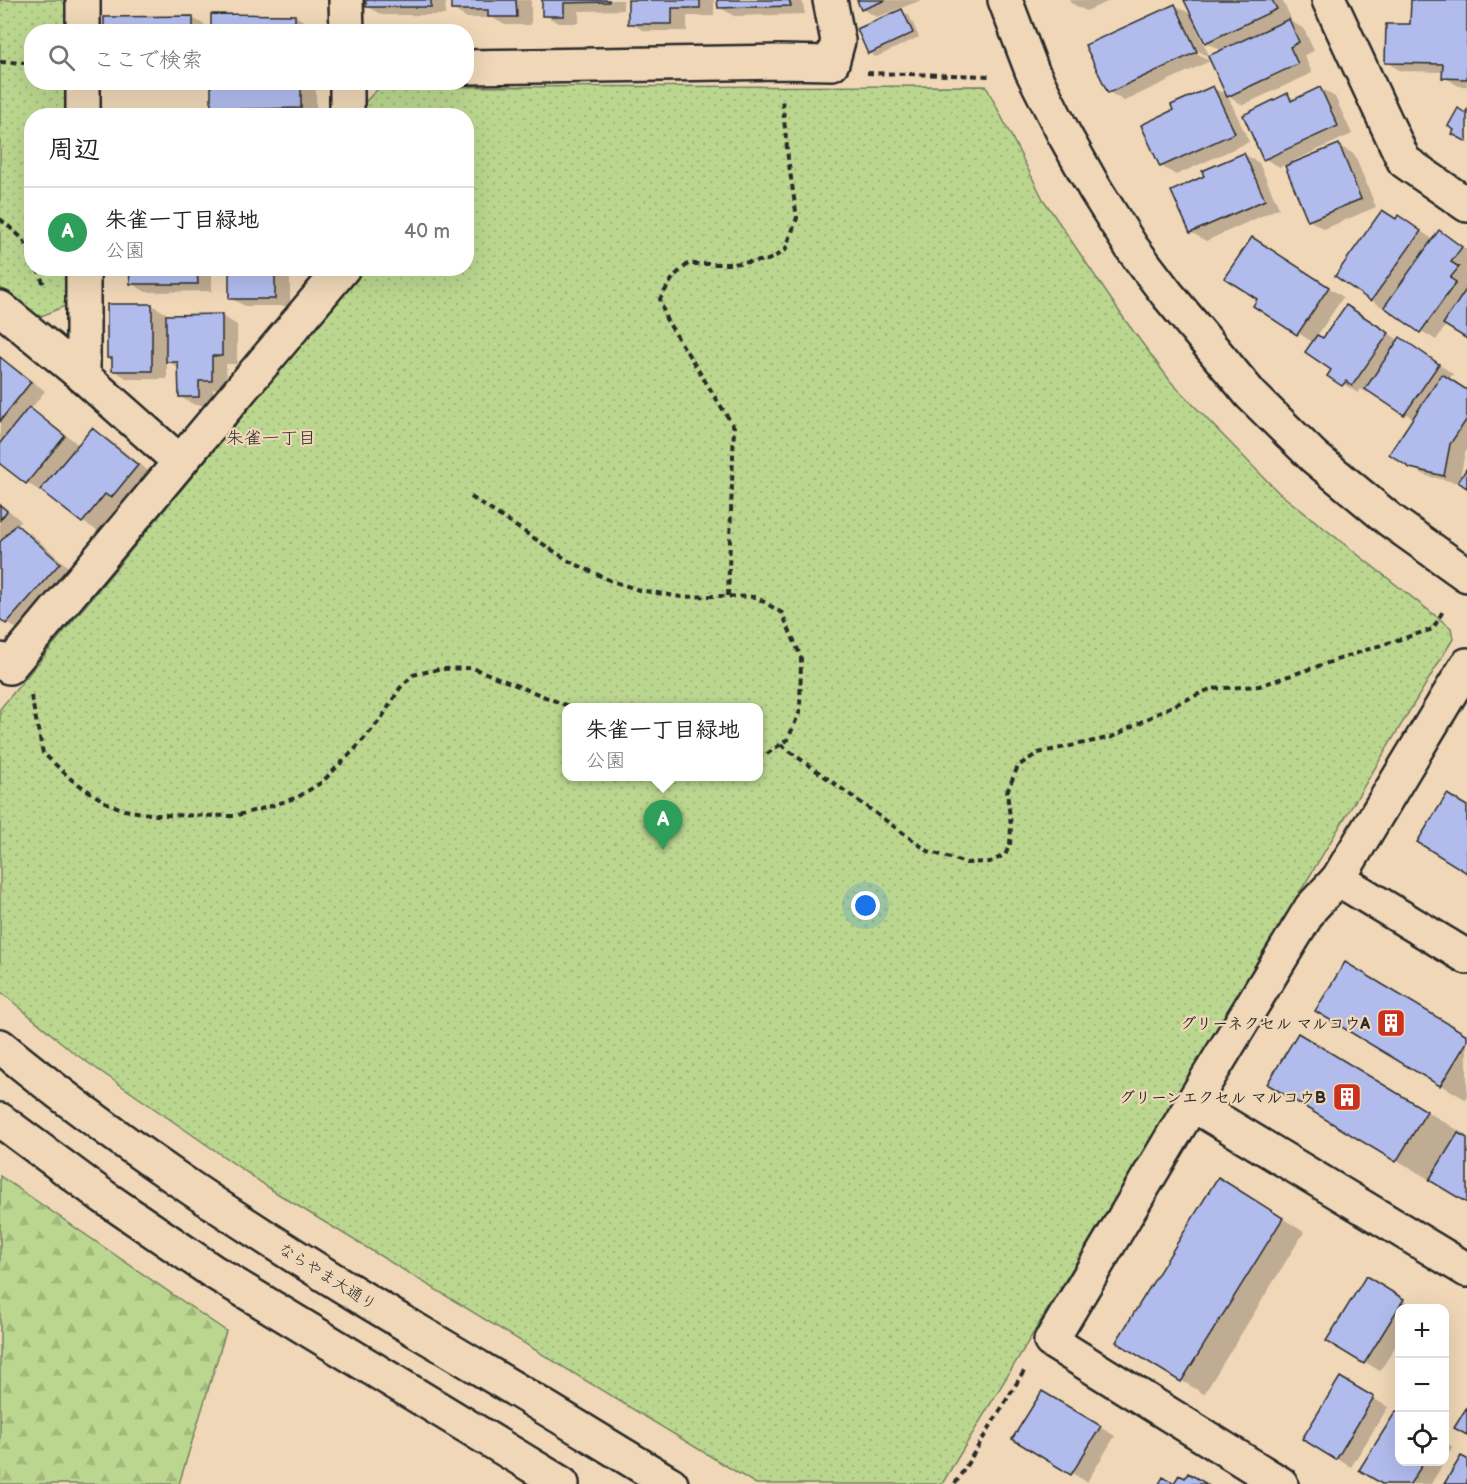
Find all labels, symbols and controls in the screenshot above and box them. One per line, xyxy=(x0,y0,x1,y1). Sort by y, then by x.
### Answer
search box xyxy=(24,24,474,90)
icon: search xyxy=(45,41,78,74)
text: ここで検索 xyxy=(93,47,203,74)
text: 周辺 xyxy=(48,135,100,166)
text: 朱雀一丁目緑地 xyxy=(105,207,259,234)
text: A xyxy=(61,220,74,244)
text: 40 m xyxy=(404,220,450,244)
text: 公園 xyxy=(105,239,145,263)
district label: 朱雀一丁目 xyxy=(226,428,316,449)
popup xyxy=(562,703,763,781)
text: 朱雀一丁目緑地 xyxy=(585,717,740,744)
text: 公園 xyxy=(585,749,625,773)
pin: A xyxy=(644,800,682,850)
your location xyxy=(851,891,880,920)
building icon: グリーネクセル マルコウA xyxy=(1375,1007,1407,1039)
place label: グリーネクセル マルコウA xyxy=(1180,1015,1370,1034)
building icon: グリーンエクセル マルコウB xyxy=(1331,1081,1363,1113)
place label: グリーンエクセル マルコウB xyxy=(1119,1089,1326,1108)
street label: ならやま大通り xyxy=(275,1240,380,1315)
map controls xyxy=(1395,1304,1449,1466)
button: + xyxy=(1395,1304,1449,1358)
button: − xyxy=(1395,1358,1449,1412)
button: locate xyxy=(1395,1412,1449,1466)

